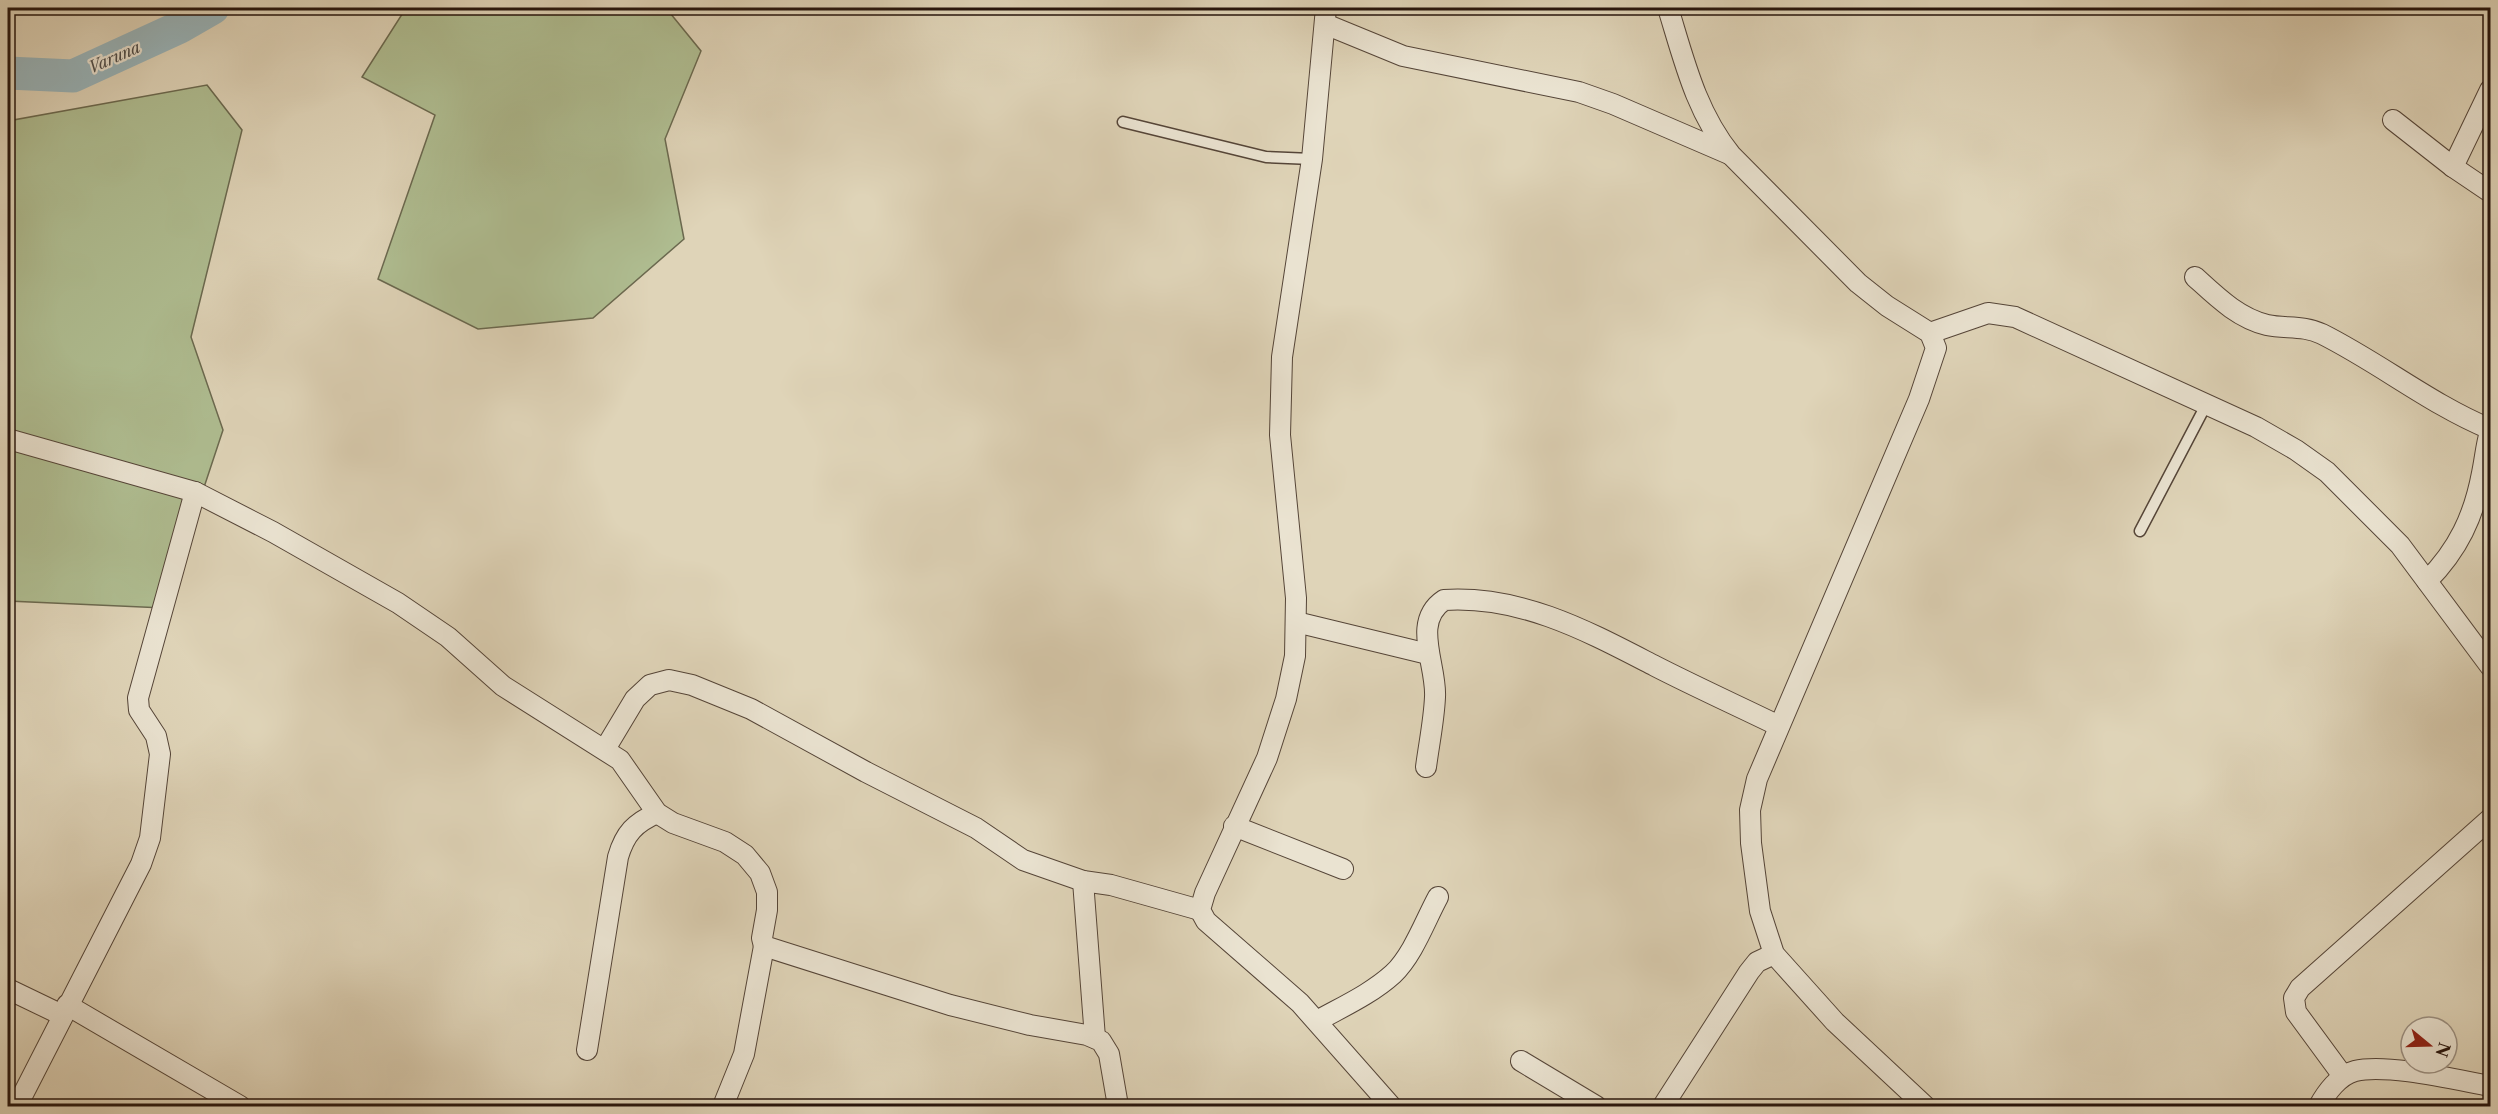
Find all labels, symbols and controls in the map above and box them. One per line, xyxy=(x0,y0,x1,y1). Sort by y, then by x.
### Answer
water label: Varuna xyxy=(85,37,144,77)
north arrow xyxy=(2399,1015,2459,1075)
text: N xyxy=(2431,1040,2455,1060)

